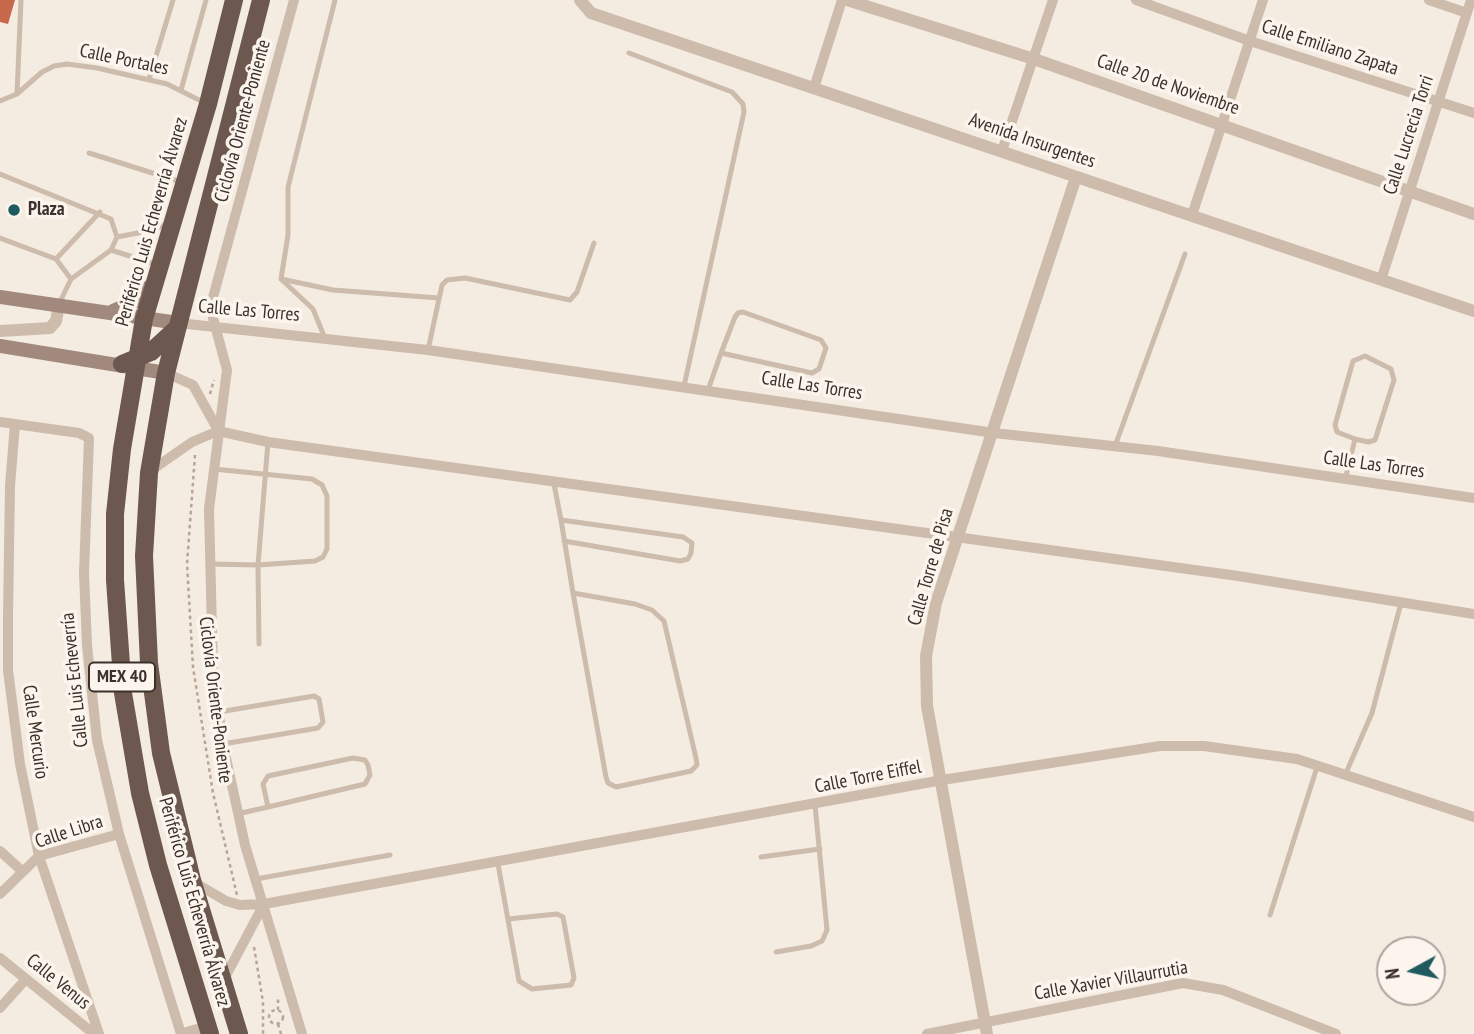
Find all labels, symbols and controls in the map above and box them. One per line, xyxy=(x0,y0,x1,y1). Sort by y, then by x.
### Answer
street label: Calle Emiliano Zapata xyxy=(1259,15,1401,81)
street label: Ciclovía Oriente-Poniente xyxy=(210,37,276,205)
street label: Calle Portales xyxy=(78,39,170,81)
street label: Calle 20 de Noviembre xyxy=(1094,50,1242,120)
street label: Calle Lucrecia Torri xyxy=(1379,72,1439,198)
street label: Avenida Insurgentes xyxy=(966,109,1098,173)
street label: Periférico Luis Echeverría Álvarez xyxy=(111,115,193,329)
place label: Plaza xyxy=(28,199,65,221)
marker: Plaza xyxy=(6,202,22,218)
street label: Calle Las Torres xyxy=(197,295,301,327)
street label: Calle Las Torres xyxy=(760,367,864,405)
street label: Calle Las Torres xyxy=(1322,447,1426,483)
street label: Calle Torre de Pisa xyxy=(903,506,959,628)
street label: Calle Luis Echeverría xyxy=(57,611,93,749)
street label: Ciclovía Oriente-Poniente xyxy=(193,616,237,784)
road number: MEX 40 xyxy=(89,662,155,692)
street label: Calle Mercurio xyxy=(17,684,53,780)
street label: Calle Torre Eiffel xyxy=(813,756,923,798)
street label: Periférico Luis Echeverría Álvarez xyxy=(153,795,235,1009)
street label: Calle Libra xyxy=(32,810,106,854)
north arrow xyxy=(1376,936,1446,1006)
street label: Calle Venus xyxy=(21,949,95,1015)
street label: Calle Xavier Villaurrutia xyxy=(1033,956,1189,1006)
text: N xyxy=(1380,967,1405,980)

